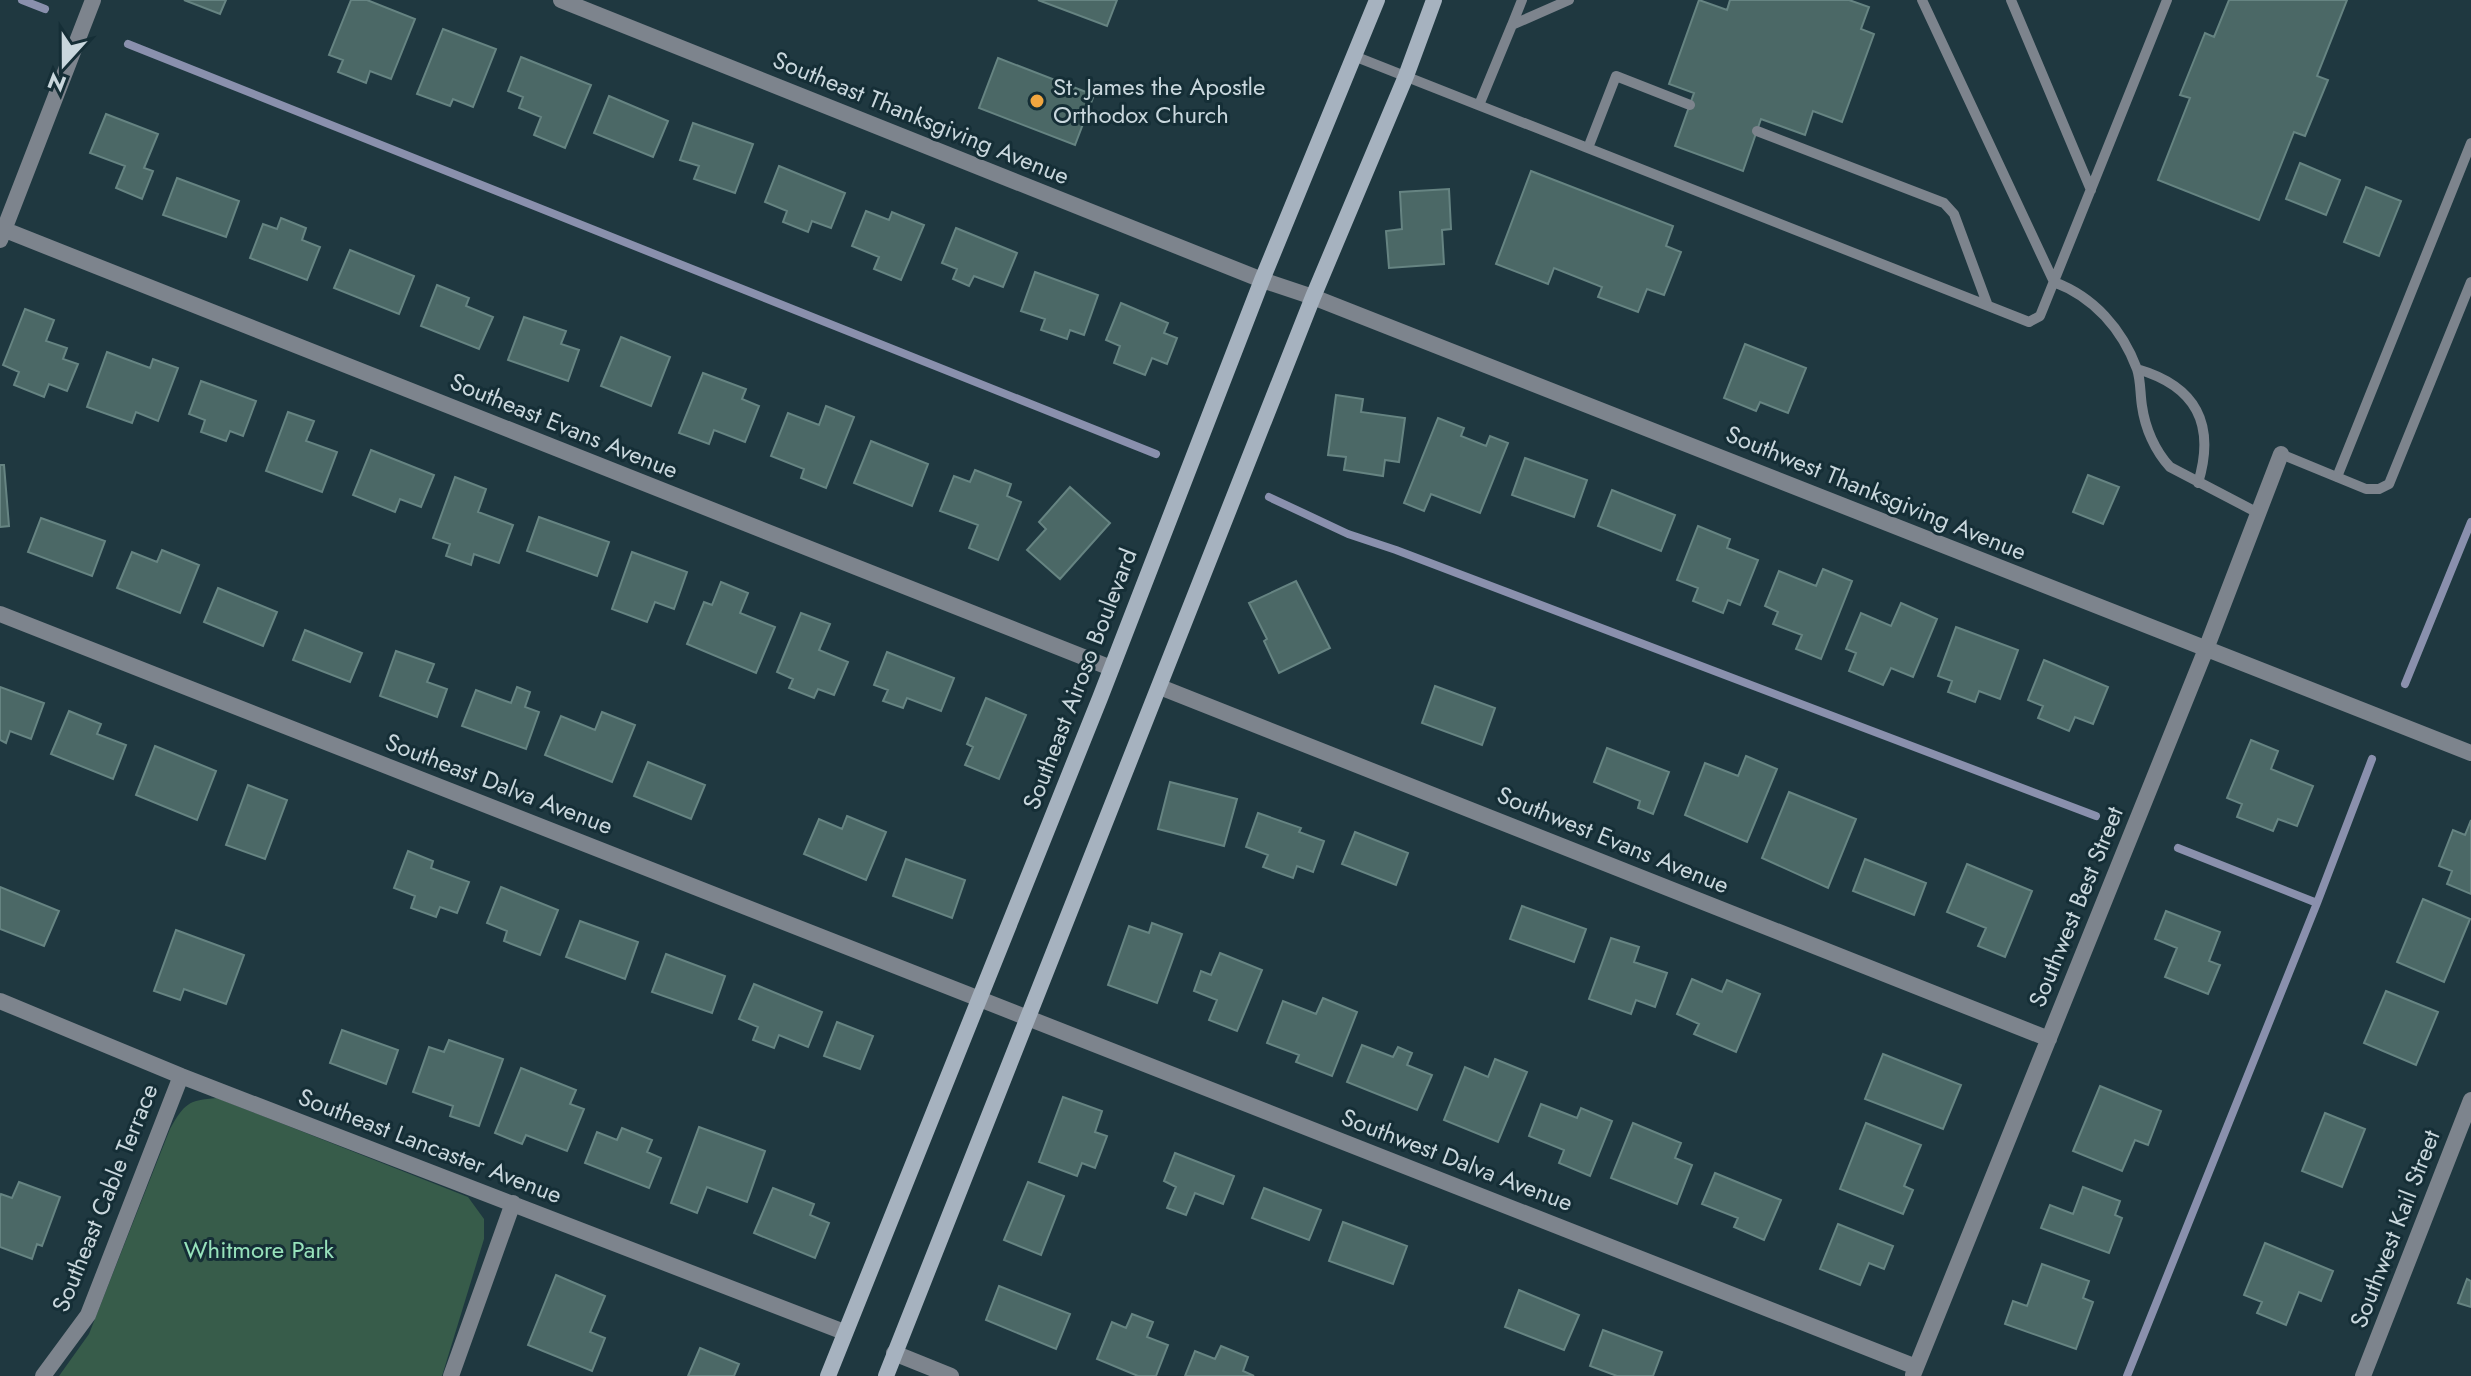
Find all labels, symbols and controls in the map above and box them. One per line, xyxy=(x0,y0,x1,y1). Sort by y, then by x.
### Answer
north arrow xyxy=(24,24,104,104)
street label: Southeast Thanksgiving Avenue xyxy=(768,42,1075,193)
text: N xyxy=(43,65,71,101)
place label: St. James the Apostle Orthodox Church xyxy=(1053,69,1265,132)
marker: St. James the Apostle Orthodox Church xyxy=(1028,92,1046,110)
street label: Southeast Evans Avenue xyxy=(445,364,684,487)
street label: Southwest Thanksgiving Avenue xyxy=(1721,416,2032,569)
street label: Southeast Airoso Boulevard xyxy=(1013,543,1146,815)
street label: Southeast Dalva Avenue xyxy=(380,724,618,843)
street label: Southwest Evans Avenue xyxy=(1492,777,1735,902)
street label: Southwest Best Street xyxy=(2019,801,2132,1012)
street label: Southeast Cable Terrace xyxy=(43,1078,166,1317)
street label: Southeast Lancaster Avenue xyxy=(293,1079,567,1212)
street label: Southwest Dalva Avenue xyxy=(1336,1099,1578,1220)
street label: Southwest Kail Street xyxy=(2341,1125,2448,1333)
park label: Whitmore Park xyxy=(184,1232,335,1267)

